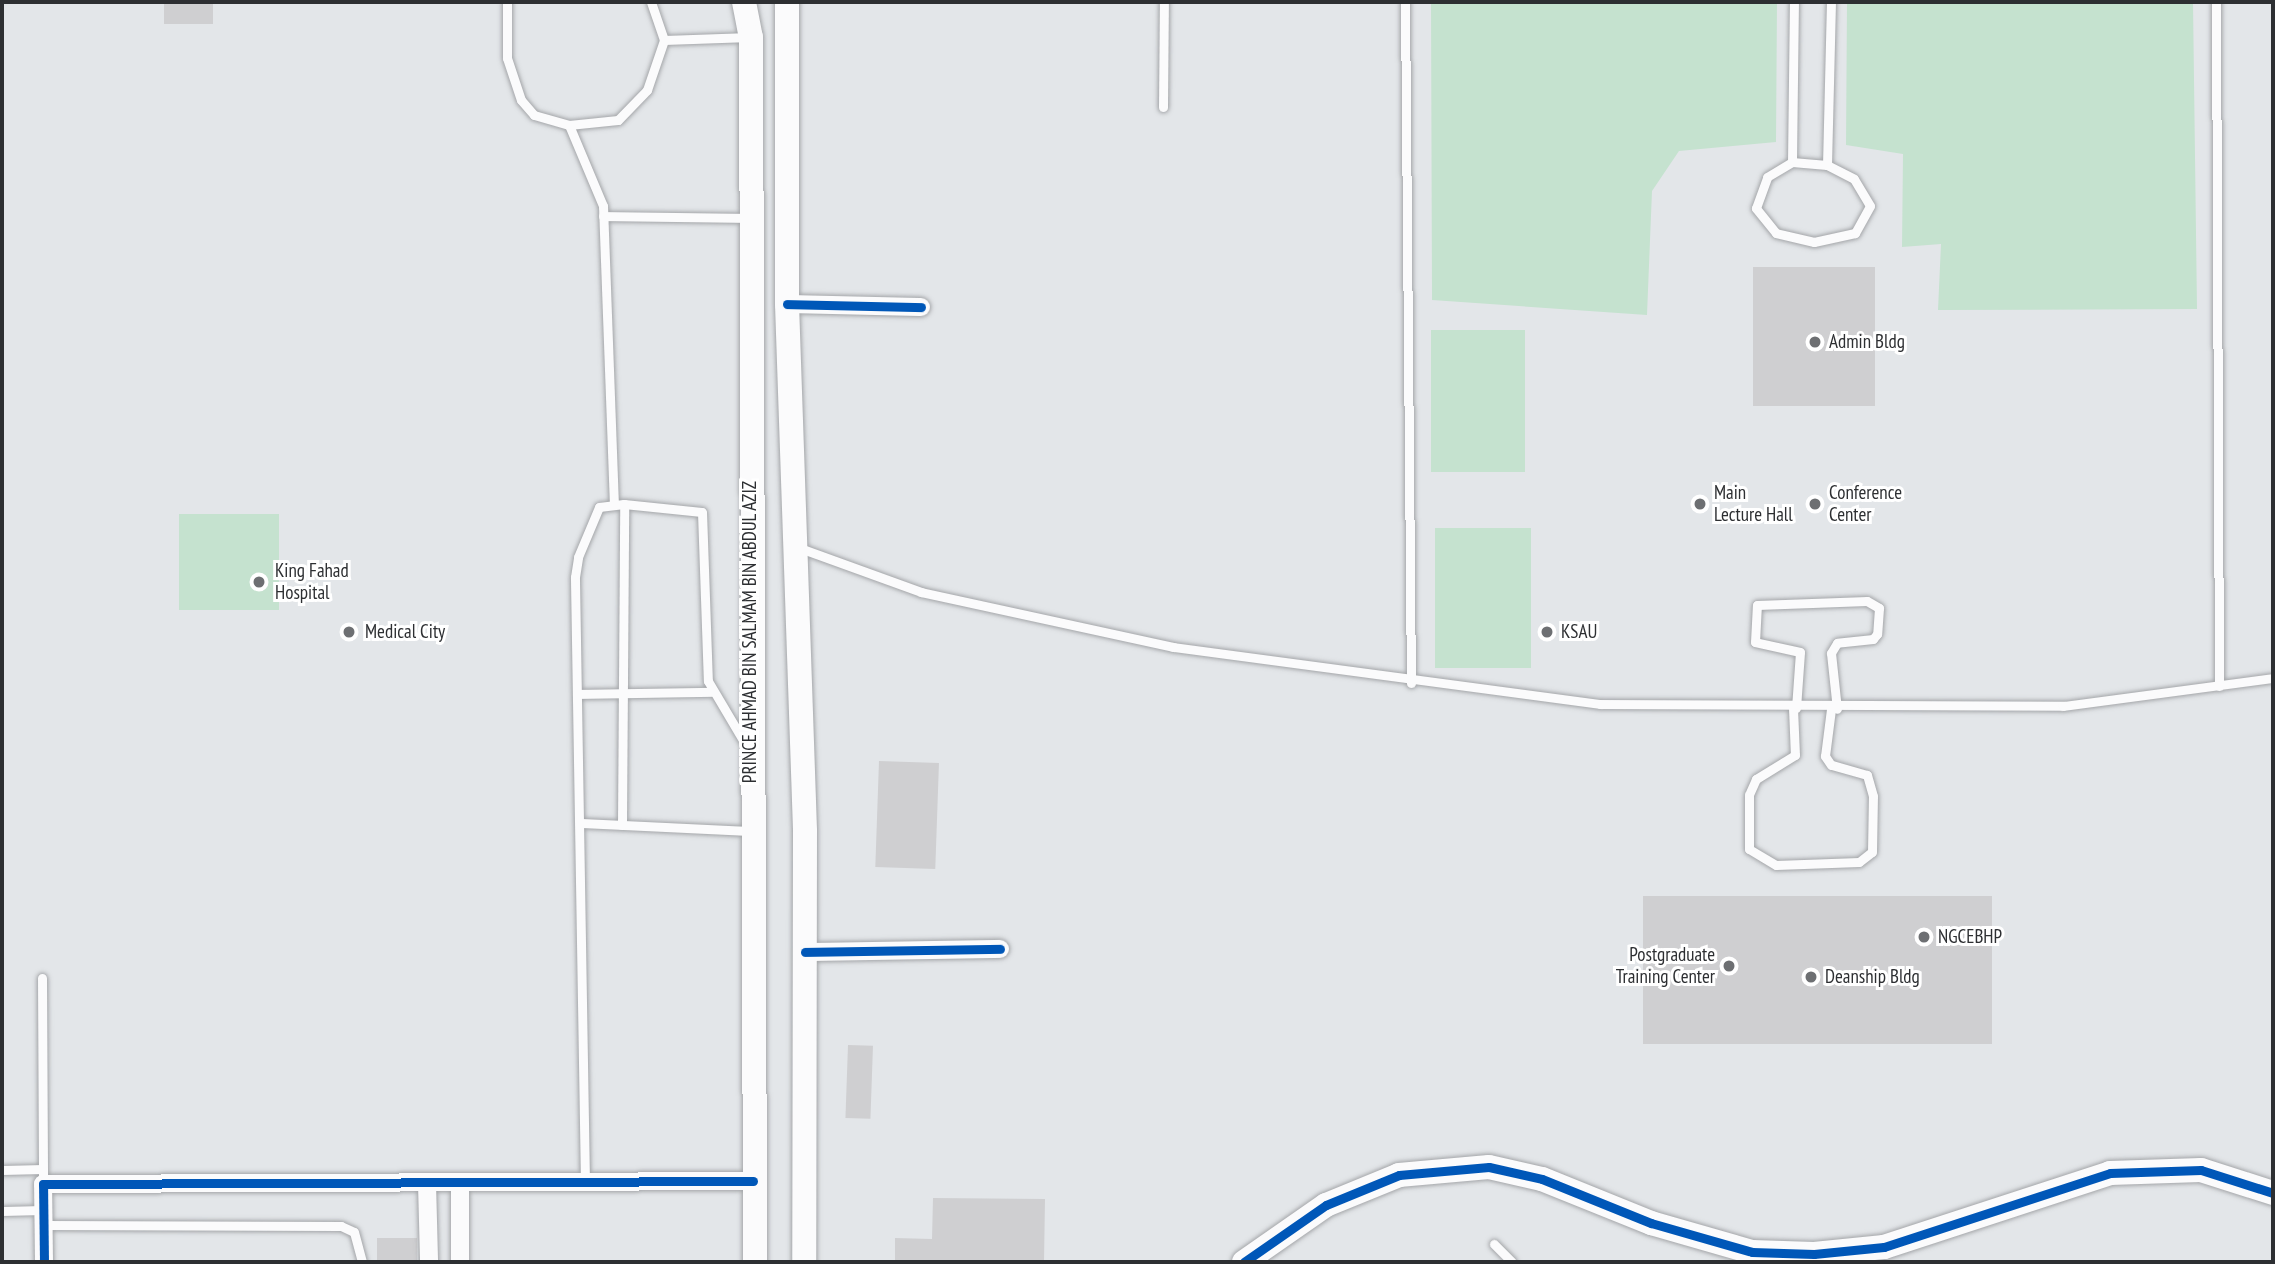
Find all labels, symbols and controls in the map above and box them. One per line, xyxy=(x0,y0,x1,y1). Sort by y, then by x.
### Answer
place label: Admin Bldg xyxy=(1829,331,1905,353)
marker: Admin Bldg xyxy=(1807,334,1823,350)
street label: PRINCE AHMAD BIN SALMAM BIN ABDUL AZIZ xyxy=(739,480,761,784)
place label: Main Lecture Hall xyxy=(1714,482,1793,526)
place label: Conference Center xyxy=(1829,482,1902,526)
marker: Main Lecture Hall xyxy=(1692,496,1708,512)
marker: Conference Center xyxy=(1807,496,1823,512)
place label: King Fahad Hospital xyxy=(275,560,349,604)
marker: King Fahad Hospital xyxy=(249,572,269,592)
place label: Medical City xyxy=(365,621,445,643)
place label: KSAU xyxy=(1561,621,1597,643)
marker: Medical City xyxy=(339,622,359,642)
marker: KSAU xyxy=(1539,624,1555,640)
place label: NGCEBHP xyxy=(1938,926,2002,948)
marker: NGCEBHP xyxy=(1916,929,1932,945)
place label: Postgraduate Training Center xyxy=(1616,944,1715,988)
marker: Postgraduate Training Center xyxy=(1721,958,1737,974)
place label: Deanship Bldg xyxy=(1825,966,1920,988)
marker: Deanship Bldg xyxy=(1803,969,1819,985)

